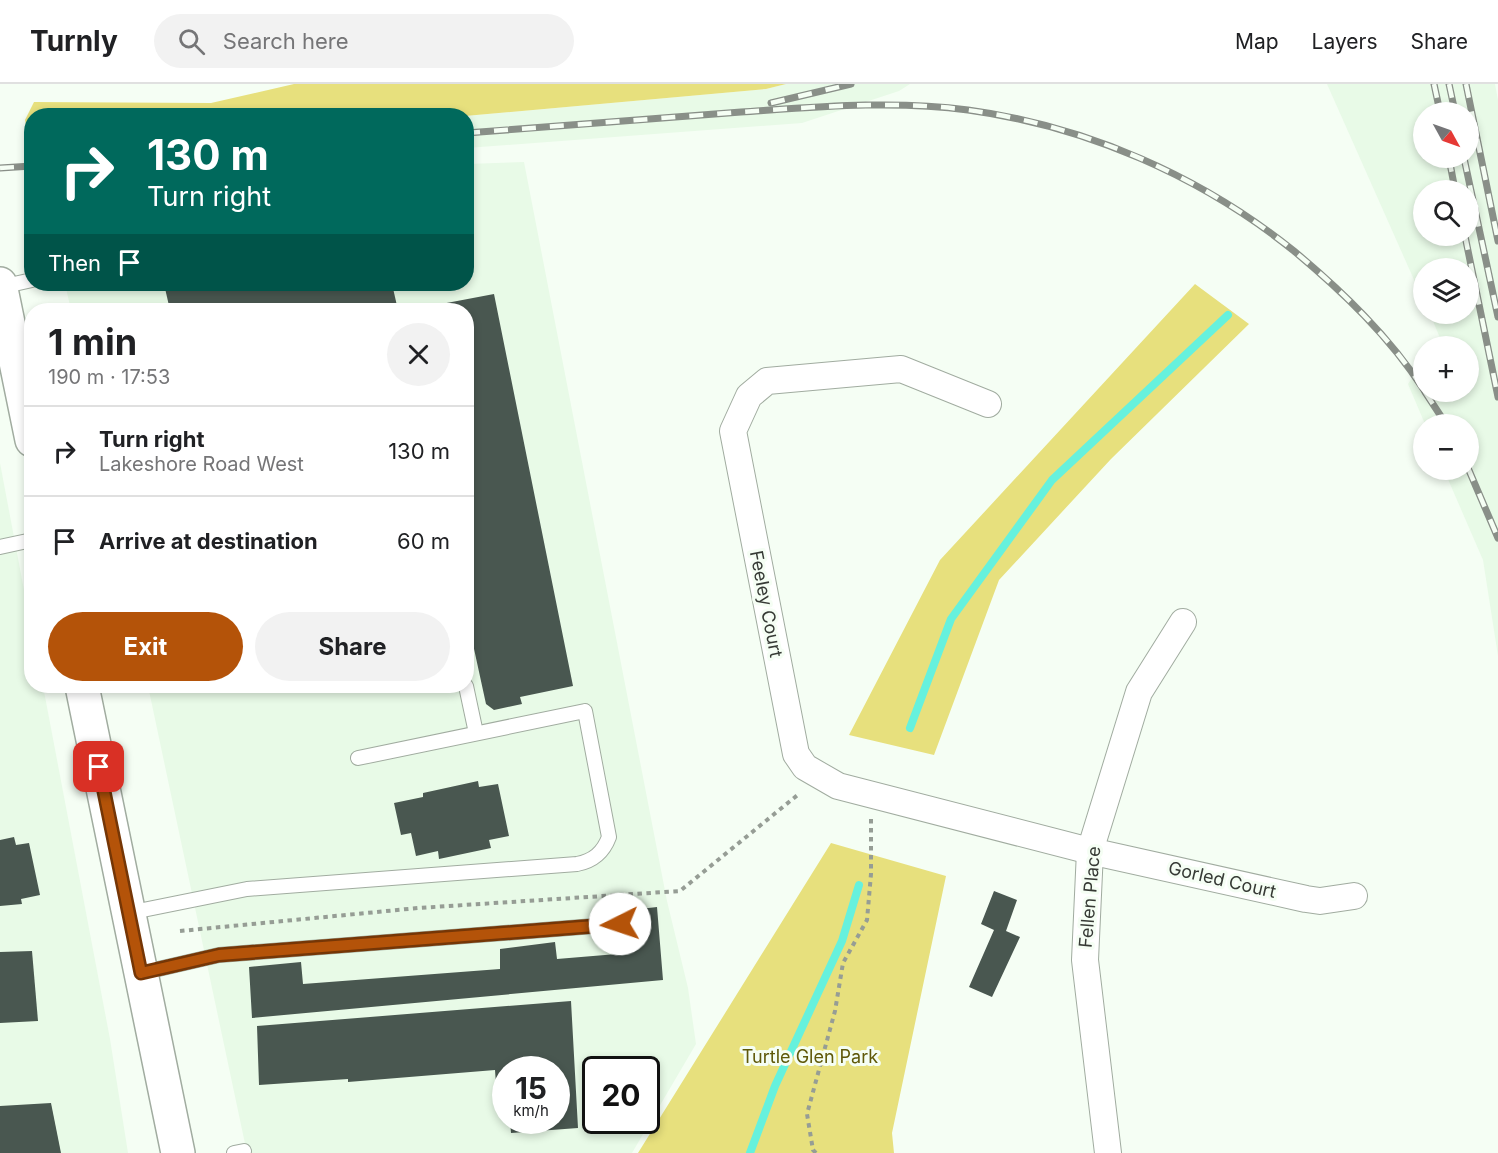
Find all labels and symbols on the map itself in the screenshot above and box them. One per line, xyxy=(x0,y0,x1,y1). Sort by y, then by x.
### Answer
north arrow xyxy=(1413,102,1479,168)
street label: Feeley Court xyxy=(746,549,787,659)
pin xyxy=(73,741,124,792)
street label: Fellen Place xyxy=(1075,845,1104,949)
street label: Gorled Court xyxy=(1166,857,1278,902)
position arrow xyxy=(588,892,652,956)
park label: Turtle Glen Park xyxy=(742,1046,878,1067)
speed limit sign: 20 xyxy=(582,1056,660,1134)

